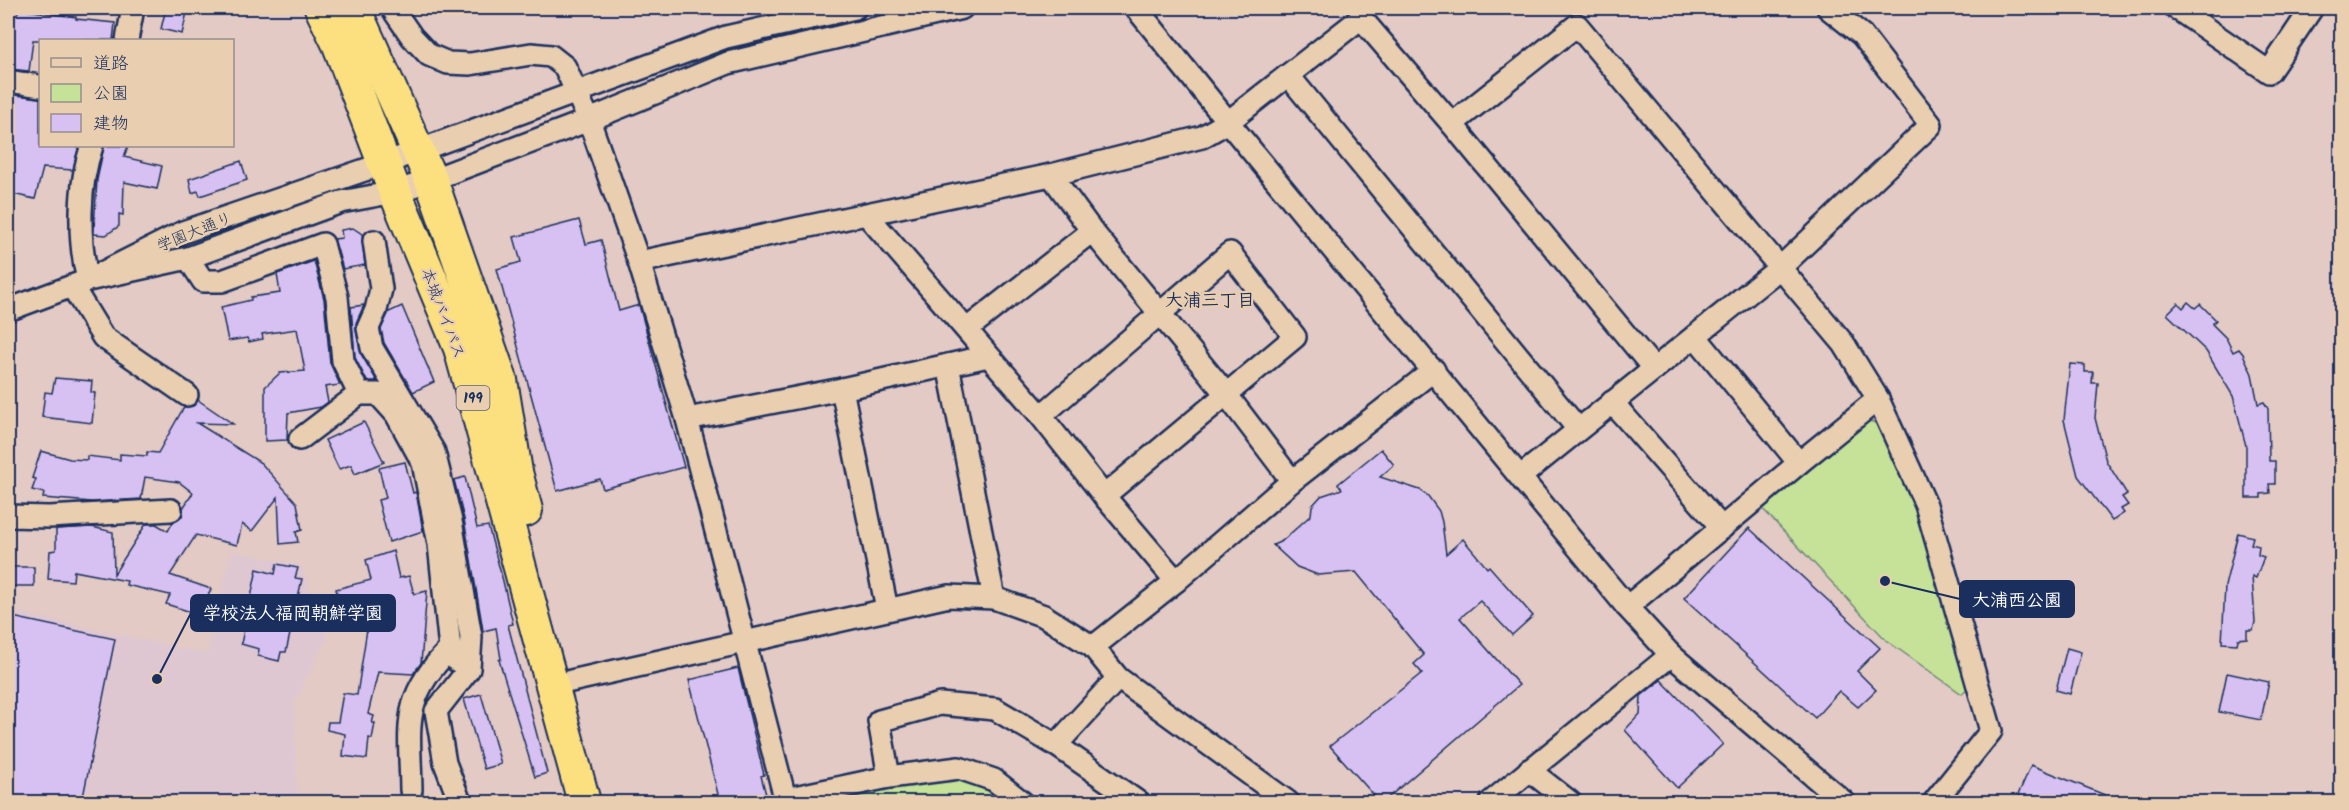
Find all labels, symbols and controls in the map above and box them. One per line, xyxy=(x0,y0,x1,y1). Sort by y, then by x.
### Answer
legend xyxy=(39,39,234,147)
text: 道路 xyxy=(93,50,129,79)
text: 公園 xyxy=(93,80,129,109)
text: 建物 xyxy=(93,110,129,139)
street label: 学園大通り xyxy=(153,206,236,259)
street label: 本城バイパス xyxy=(414,264,471,363)
district label: 大浦三丁目 xyxy=(1165,287,1255,316)
road number: 199 xyxy=(456,386,490,410)
callout: 大浦西公園 xyxy=(1960,581,2074,617)
text: 大浦西公園 xyxy=(1972,587,2062,616)
callout: 学校法人福岡朝鮮学園 xyxy=(191,595,395,631)
text: 学校法人福岡朝鮮学園 xyxy=(203,600,383,629)

